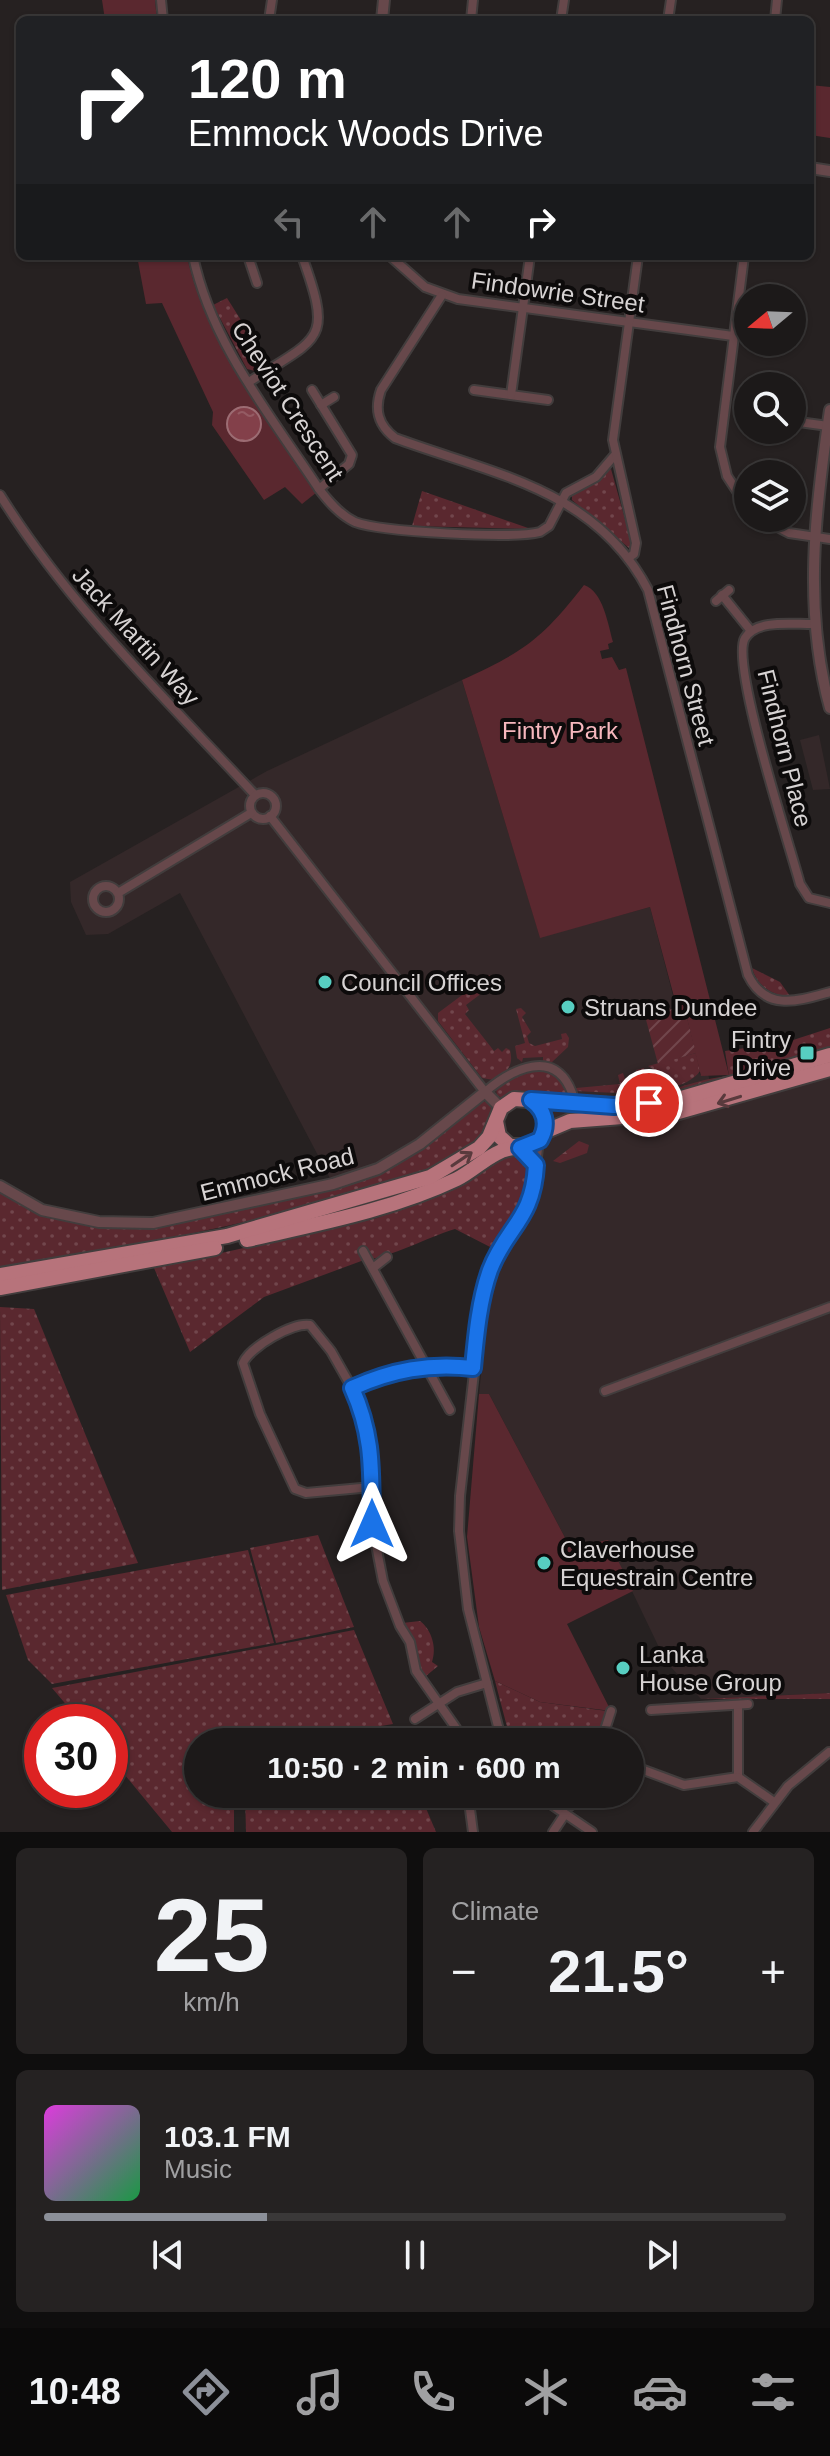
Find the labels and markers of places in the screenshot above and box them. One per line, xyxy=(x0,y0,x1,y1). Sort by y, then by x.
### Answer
place label: Council Offices xyxy=(341,969,502,996)
marker: Council Offices xyxy=(316,973,334,991)
place label: Struans Dundee xyxy=(584,994,757,1021)
marker: Struans Dundee xyxy=(559,998,577,1016)
place label: Fintry Drive xyxy=(731,1026,791,1081)
marker: Fintry Drive xyxy=(798,1044,816,1062)
pin xyxy=(615,1069,683,1137)
place label: Claverhouse Equestrain Centre xyxy=(560,1536,753,1591)
marker: Claverhouse Equestrain Centre xyxy=(535,1554,553,1572)
place label: Lanka House Group xyxy=(639,1641,782,1696)
marker: Lanka House Group xyxy=(614,1659,632,1677)

